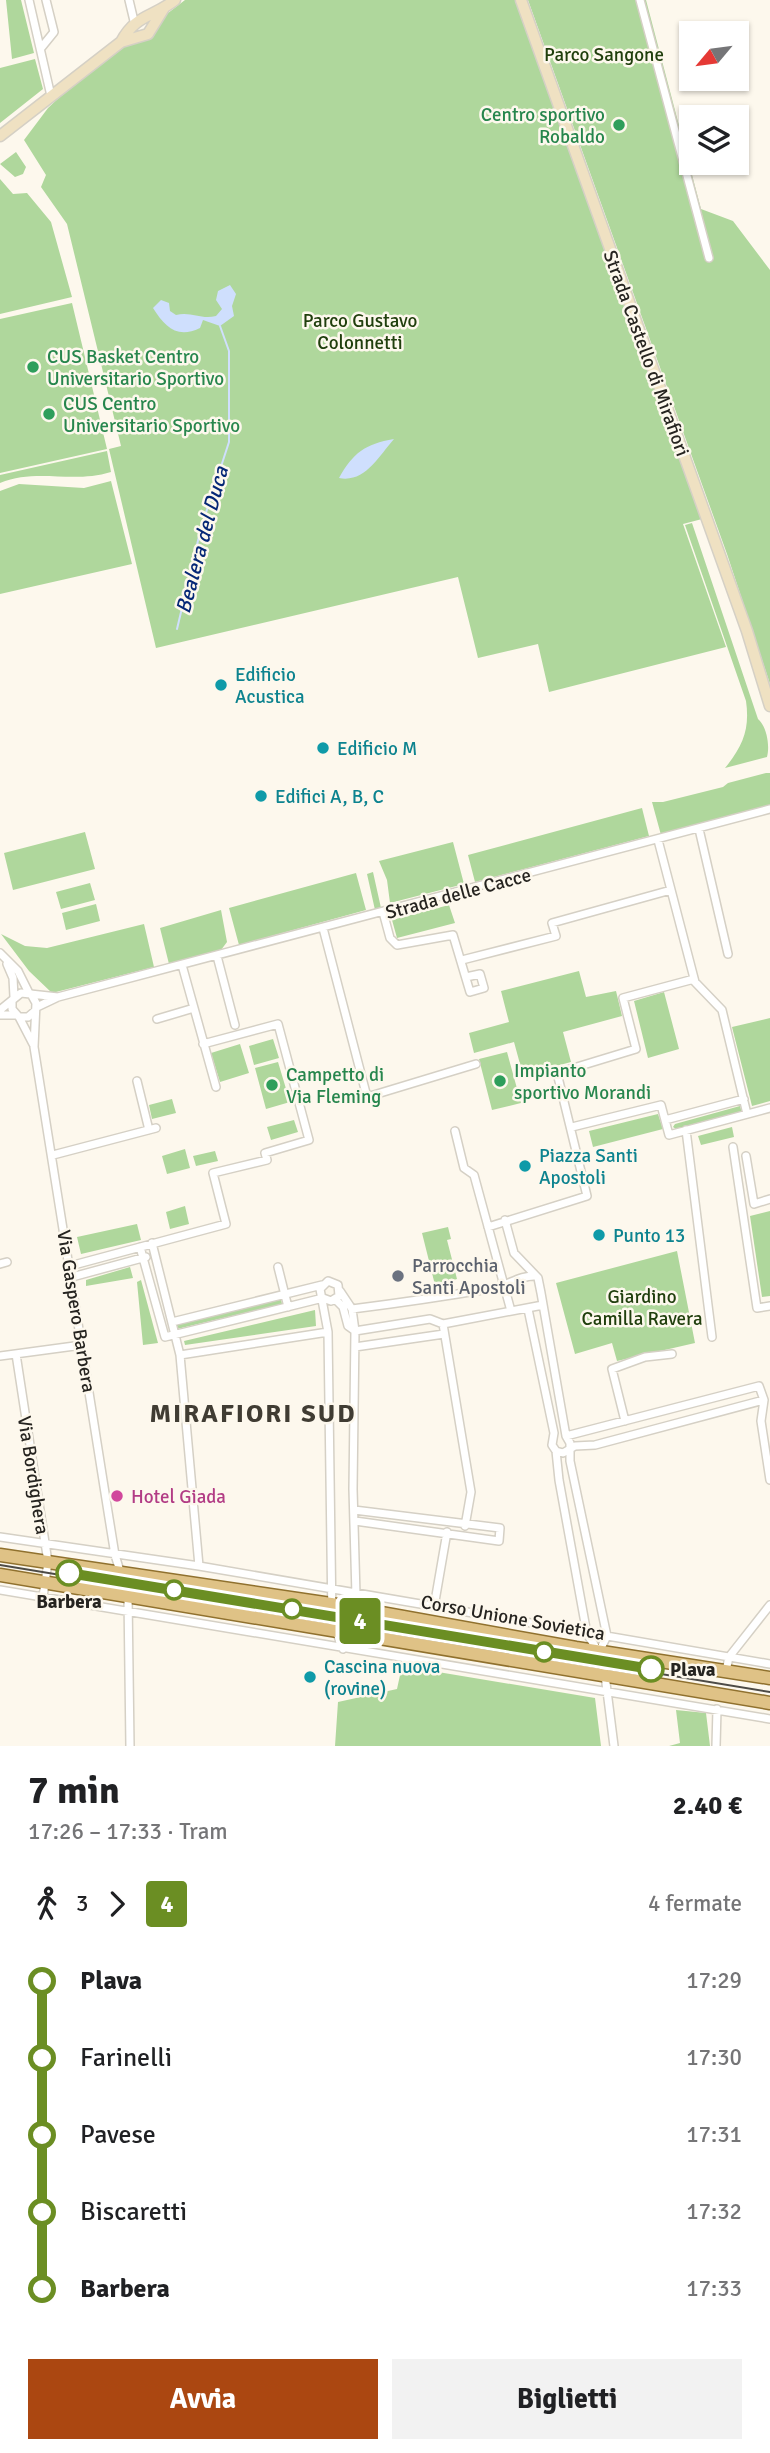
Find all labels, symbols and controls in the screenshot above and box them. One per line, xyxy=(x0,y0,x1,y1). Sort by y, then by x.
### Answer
north arrow xyxy=(679,21,749,91)
map controls xyxy=(679,21,749,175)
park label: Parco Sangone xyxy=(544,43,664,67)
place label: Centro sportivo Robaldo xyxy=(481,103,605,149)
button: layers xyxy=(679,105,749,175)
marker: Centro sportivo Robaldo xyxy=(611,117,627,133)
street label: Strada Castello di Mirafiori xyxy=(598,247,694,460)
park label: Parco Gustavo Colonnetti xyxy=(303,309,417,355)
place label: CUS Basket Centro Universitario Sportivo xyxy=(47,345,224,391)
marker: CUS Basket Centro Universitario Sportivo xyxy=(25,359,41,375)
place label: CUS Centro Universitario Sportivo xyxy=(63,392,240,438)
marker: CUS Centro Universitario Sportivo xyxy=(41,406,57,422)
water label: Bealera del Duca xyxy=(170,462,234,616)
place label: Edificio Acustica xyxy=(235,663,305,709)
marker: Edificio Acustica xyxy=(213,677,229,693)
place label: Edificio M xyxy=(337,737,417,761)
marker: Edificio M xyxy=(315,740,331,756)
place label: Edifici A, B, C xyxy=(275,785,384,809)
marker: Edifici A, B, C xyxy=(253,788,269,804)
street label: Strada delle Cacce xyxy=(383,863,534,925)
place label: Impianto sportivo Morandi xyxy=(514,1059,651,1105)
place label: Campetto di Via Fleming xyxy=(286,1063,384,1109)
marker: Impianto sportivo Morandi xyxy=(492,1073,508,1089)
marker: Campetto di Via Fleming xyxy=(264,1077,280,1093)
place label: Piazza Santi Apostoli xyxy=(539,1144,638,1190)
marker: Piazza Santi Apostoli xyxy=(517,1158,533,1174)
place label: Punto 13 xyxy=(613,1224,685,1248)
marker: Punto 13 xyxy=(591,1227,607,1243)
street label: Via Gaspero Barbera xyxy=(51,1228,101,1394)
place label: Parrocchia Santi Apostoli xyxy=(412,1254,526,1300)
marker: Parrocchia Santi Apostoli xyxy=(390,1268,406,1284)
park label: Giardino Camilla Ravera xyxy=(581,1285,703,1331)
district label: MIRAFIORI SUD xyxy=(149,1398,357,1430)
street label: Via Bordighera xyxy=(12,1414,54,1536)
place label: Hotel Giada xyxy=(131,1485,226,1509)
marker: Hotel Giada xyxy=(109,1488,125,1504)
marker: Barbera xyxy=(56,1560,82,1586)
unlabelled marker xyxy=(164,1580,184,1600)
place label: Barbera xyxy=(36,1590,102,1614)
street label: Corso Unione Sovietica xyxy=(419,1590,607,1646)
line badge: 4 xyxy=(337,1598,383,1644)
unlabelled marker xyxy=(282,1599,302,1619)
text: 4 xyxy=(354,1606,366,1636)
unlabelled marker xyxy=(534,1642,554,1662)
place label: Cascina nuova (rovine) xyxy=(324,1655,440,1701)
marker: Plava xyxy=(638,1656,664,1682)
place label: Plava xyxy=(670,1658,716,1682)
marker: Cascina nuova (rovine) xyxy=(302,1669,318,1685)
text: 7 min xyxy=(28,1767,120,1814)
text: 2.40 € xyxy=(673,1790,742,1822)
text: 17:26 – 17:33 · Tram xyxy=(28,1817,228,1846)
icon: walk xyxy=(28,1885,66,1923)
icon: forward xyxy=(98,1885,136,1923)
text: 3 xyxy=(76,1889,88,1918)
text: 4 xyxy=(160,1889,173,1919)
text: 4 fermate xyxy=(648,1889,742,1918)
text: Plava xyxy=(80,1965,142,1997)
text: 17:29 xyxy=(686,1966,742,1995)
text: Farinelli xyxy=(80,2042,172,2074)
text: 17:30 xyxy=(686,2043,742,2072)
text: Pavese xyxy=(80,2119,156,2151)
text: 17:31 xyxy=(686,2120,742,2149)
text: Biscaretti xyxy=(80,2196,187,2228)
text: 17:32 xyxy=(686,2197,742,2226)
text: Barbera xyxy=(80,2273,170,2305)
text: 17:33 xyxy=(686,2274,742,2303)
button: Avvia xyxy=(28,2359,378,2439)
button: Biglietti xyxy=(392,2359,742,2439)

